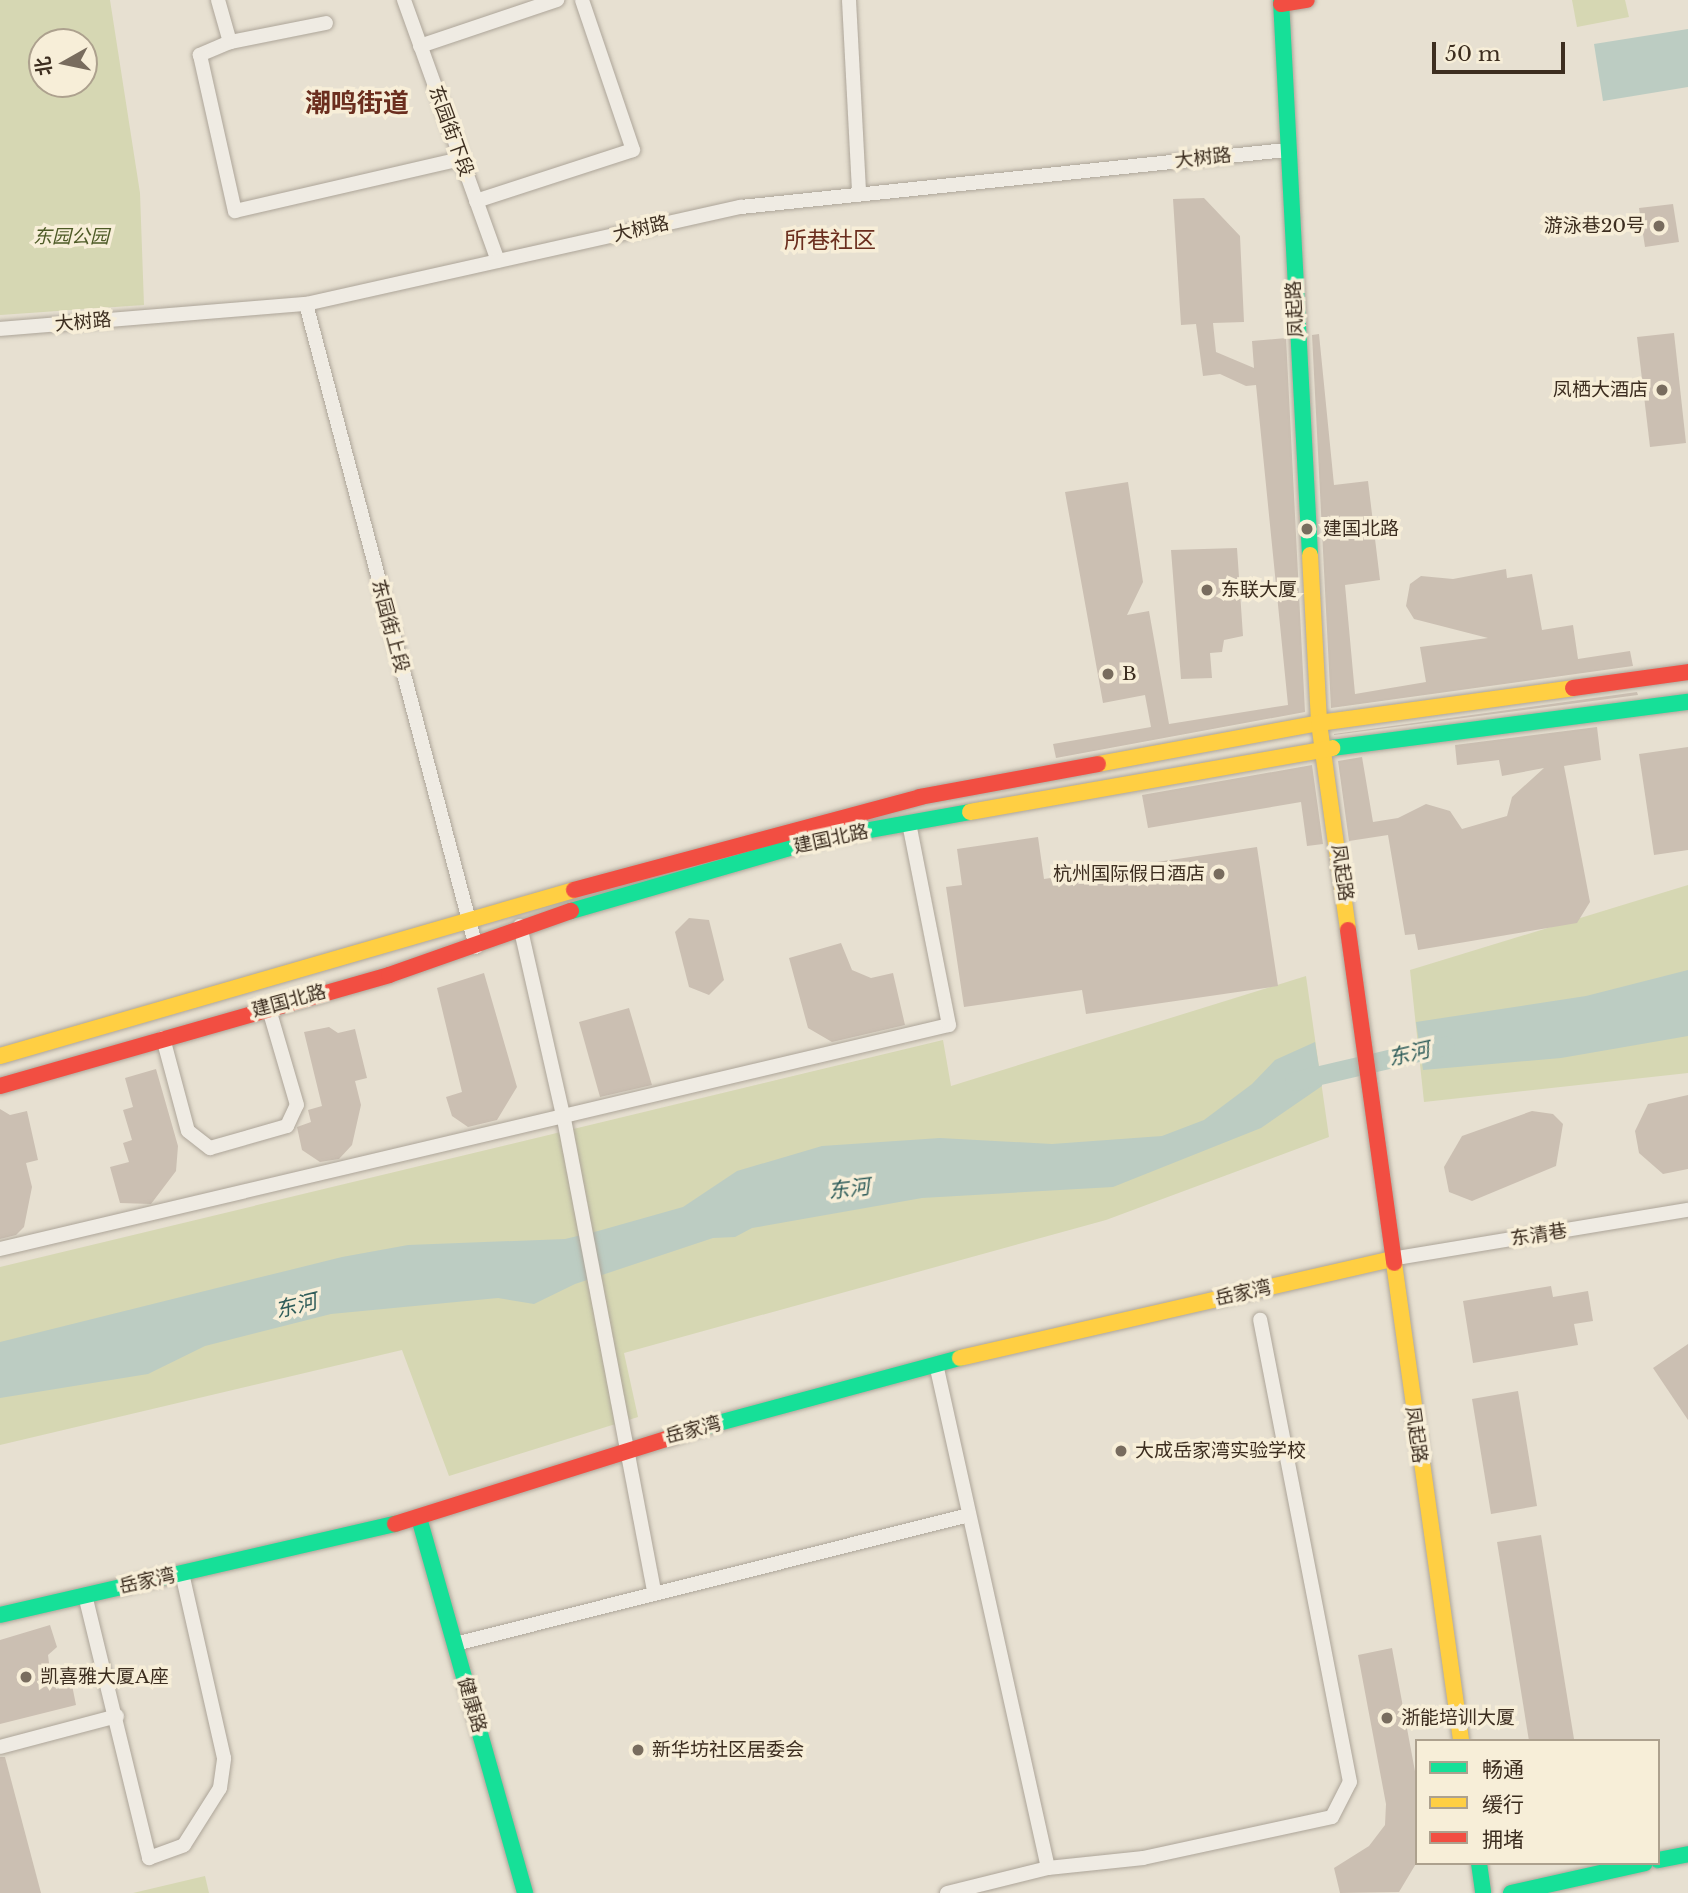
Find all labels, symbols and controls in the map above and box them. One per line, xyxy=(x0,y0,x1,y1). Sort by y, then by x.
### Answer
north arrow xyxy=(28,28,98,98)
scale bar xyxy=(1436,28,1569,72)
text: 50 m xyxy=(1445,41,1500,67)
text: 北 xyxy=(31,55,57,77)
street label: 东园街下段 xyxy=(424,82,478,180)
district label: 潮鸣街道 xyxy=(305,88,409,120)
street label: 大树路 xyxy=(1173,144,1233,172)
street label: 大树路 xyxy=(611,211,671,247)
place label: 游泳巷20号 xyxy=(1544,215,1645,237)
marker: 游泳巷20号 xyxy=(1651,218,1667,234)
park label: 东园公园 xyxy=(33,226,109,248)
district label: 所巷社区 xyxy=(784,226,876,254)
street label: 凤起路 xyxy=(1282,280,1308,338)
street label: 大树路 xyxy=(54,308,112,336)
place label: 凤栖大酒店 xyxy=(1553,379,1648,401)
marker: 凤栖大酒店 xyxy=(1654,382,1670,398)
place label: 建国北路 xyxy=(1323,518,1399,540)
marker: 建国北路 xyxy=(1297,519,1317,539)
street label: 东园街上段 xyxy=(367,577,413,675)
place label: 东联大厦 xyxy=(1221,579,1297,601)
marker: 东联大厦 xyxy=(1199,582,1215,598)
place label: B xyxy=(1122,663,1137,685)
marker: B xyxy=(1100,666,1116,682)
street label: 建国北路 xyxy=(791,820,871,858)
street label: 凤起路 xyxy=(1327,843,1357,903)
place label: 杭州国际假日酒店 xyxy=(1053,863,1205,885)
marker: 杭州国际假日酒店 xyxy=(1211,866,1227,882)
street label: 建国北路 xyxy=(249,980,329,1022)
water label: 东河 xyxy=(1386,1037,1432,1071)
water label: 东河 xyxy=(827,1174,871,1204)
street label: 东清巷 xyxy=(1509,1219,1569,1251)
street label: 岳家湾 xyxy=(1213,1275,1273,1311)
water label: 东河 xyxy=(273,1289,319,1323)
street label: 凤起路 xyxy=(1401,1405,1431,1465)
street label: 岳家湾 xyxy=(663,1412,723,1448)
place label: 大成岳家湾实验学校 xyxy=(1135,1440,1306,1462)
marker: 大成岳家湾实验学校 xyxy=(1113,1443,1129,1459)
street label: 岳家湾 xyxy=(117,1563,177,1599)
place label: 凯喜雅大厦A座 xyxy=(40,1666,169,1688)
marker: 凯喜雅大厦A座 xyxy=(18,1669,34,1685)
street label: 健康路 xyxy=(453,1674,491,1736)
place label: 浙能培训大厦 xyxy=(1401,1707,1515,1729)
marker: 浙能培训大厦 xyxy=(1379,1710,1395,1726)
place label: 新华坊社区居委会 xyxy=(652,1739,804,1761)
legend xyxy=(1415,1739,1660,1865)
marker: 新华坊社区居委会 xyxy=(630,1742,646,1758)
text: 畅通 xyxy=(1482,1757,1524,1783)
text: 缓行 xyxy=(1482,1792,1524,1818)
text: 拥堵 xyxy=(1482,1827,1524,1853)

